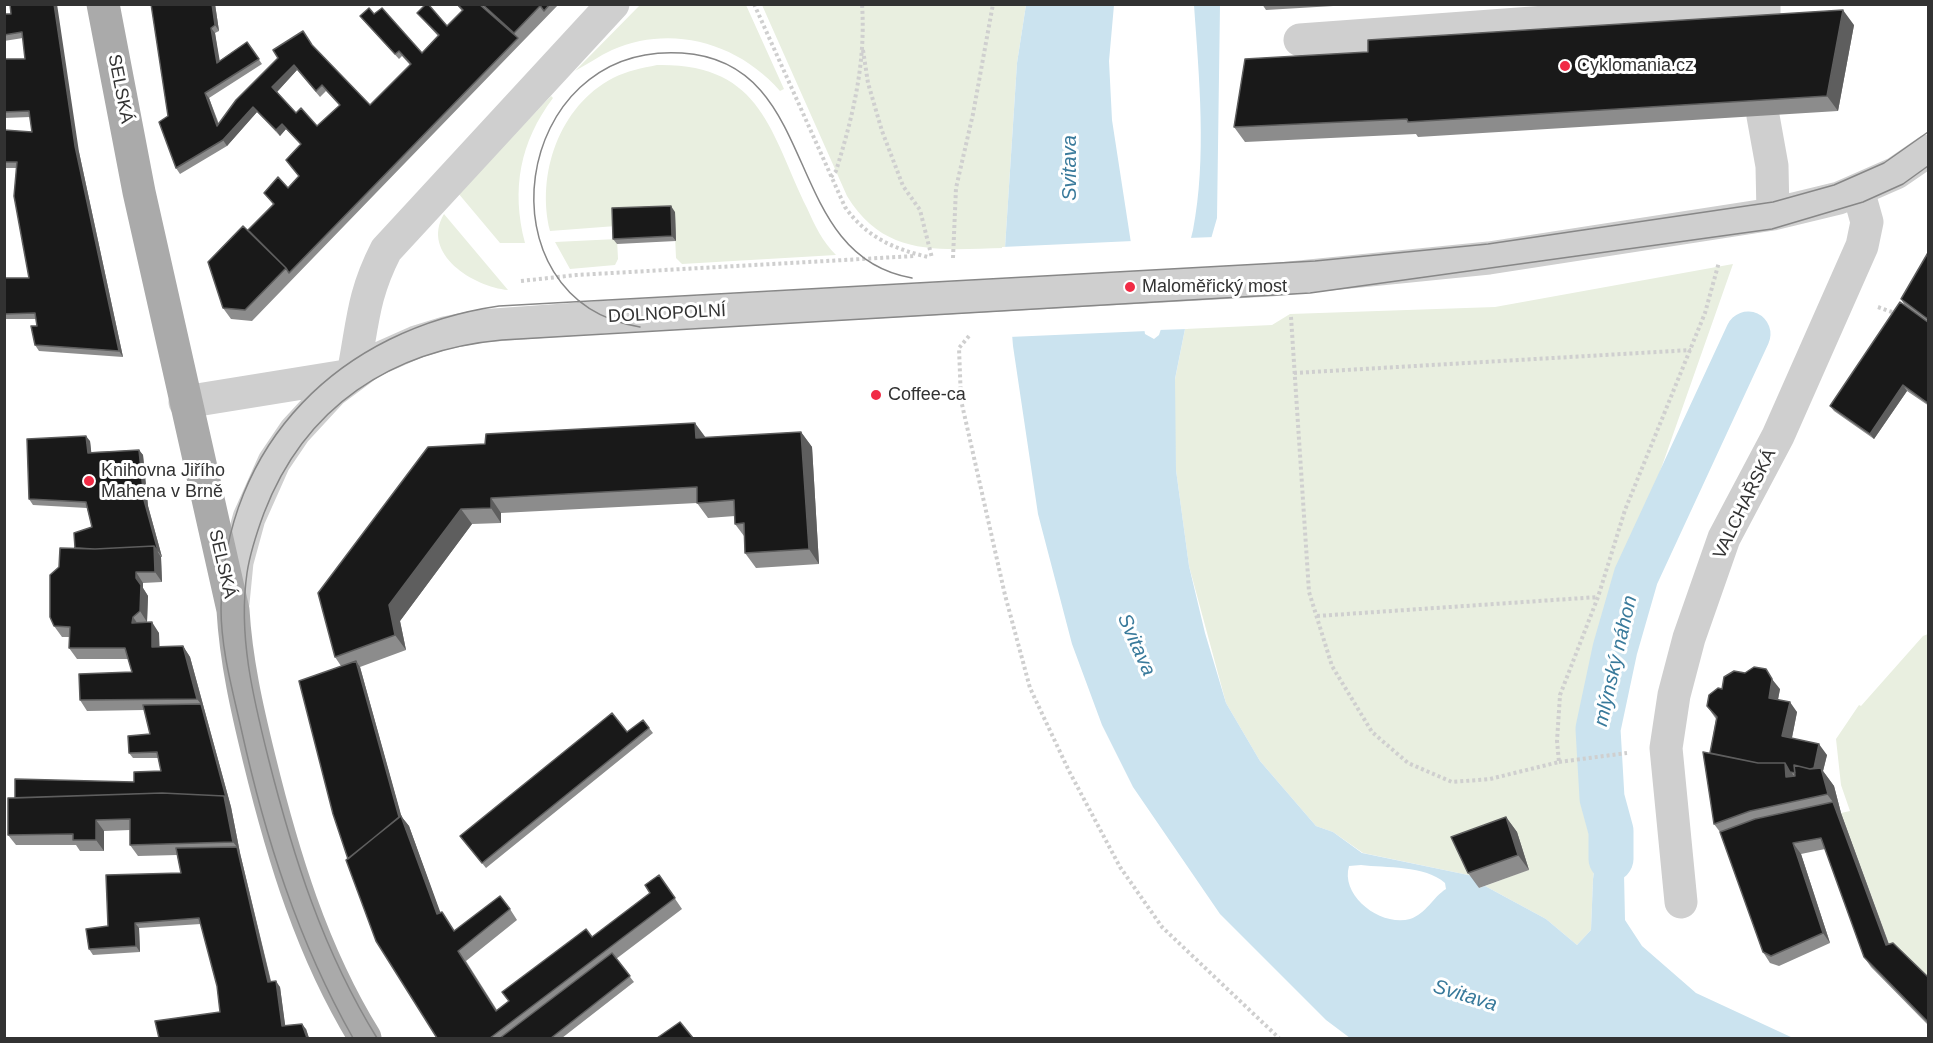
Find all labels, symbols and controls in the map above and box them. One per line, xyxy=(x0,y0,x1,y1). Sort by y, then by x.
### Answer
street label: SELSKÁ xyxy=(103,53,137,125)
place label: Cyklomania.cz xyxy=(1577,55,1694,77)
marker: Cyklomania.cz xyxy=(1558,59,1572,73)
water label: Svitava xyxy=(1058,135,1082,201)
place label: Maloměřický most xyxy=(1142,276,1287,298)
marker: Maloměřický most xyxy=(1123,280,1137,294)
street label: DOLNOPOLNÍ xyxy=(608,300,726,328)
place label: Coffee-ca xyxy=(888,384,966,406)
marker: Coffee-ca xyxy=(869,388,883,402)
street label: VALCHAŘSKÁ xyxy=(1709,445,1781,563)
place label: Knihovna Jiřího Mahena v Brně xyxy=(101,460,225,502)
marker: Knihovna Jiřího Mahena v Brně xyxy=(82,474,96,488)
street label: SELSKÁ xyxy=(204,527,240,601)
water label: mlýnský náhon xyxy=(1589,593,1643,729)
water label: Svitava xyxy=(1112,610,1160,680)
water label: Svitava xyxy=(1430,975,1500,1017)

